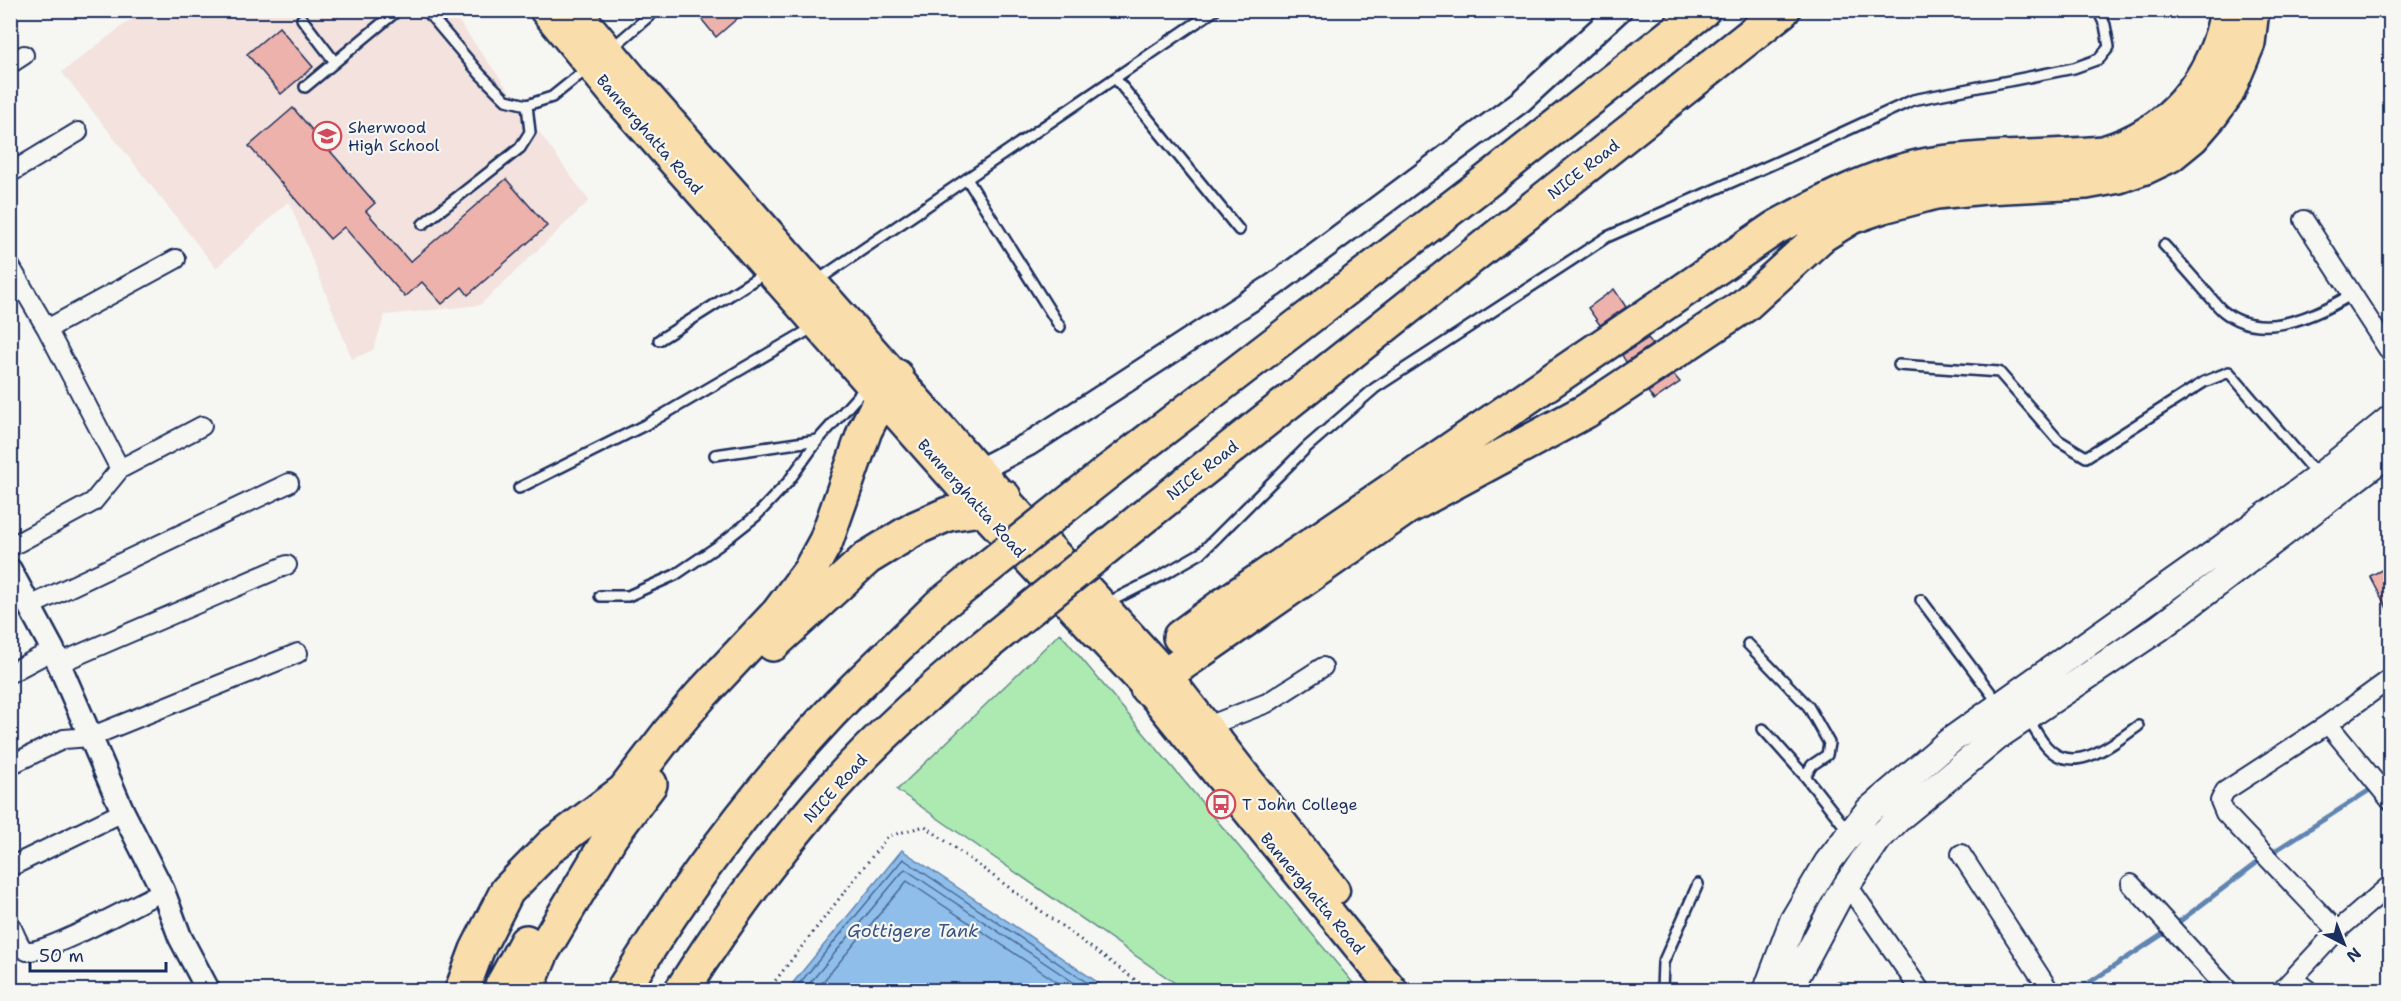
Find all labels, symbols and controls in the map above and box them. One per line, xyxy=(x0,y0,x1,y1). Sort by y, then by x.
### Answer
street label: Bannerghatta Road xyxy=(592,70,708,199)
place label: Sherwood High School xyxy=(348,117,440,156)
school or university icon: Sherwood High School xyxy=(311,120,343,152)
street label: NICE Road xyxy=(1543,135,1624,204)
street label: Bannerghatta Road xyxy=(913,435,1030,562)
street label: NICE Road xyxy=(1162,436,1243,505)
street label: NICE Road xyxy=(799,749,872,827)
bus stop icon: T John College xyxy=(1205,788,1237,820)
place label: T John College xyxy=(1242,794,1358,815)
street label: Bannerghatta Road xyxy=(1256,828,1370,958)
north arrow xyxy=(2314,914,2374,974)
water label: Gottigere Tank xyxy=(847,919,979,943)
scale bar xyxy=(30,935,166,973)
text: N xyxy=(2342,943,2365,967)
text: 50 m xyxy=(39,944,84,968)

